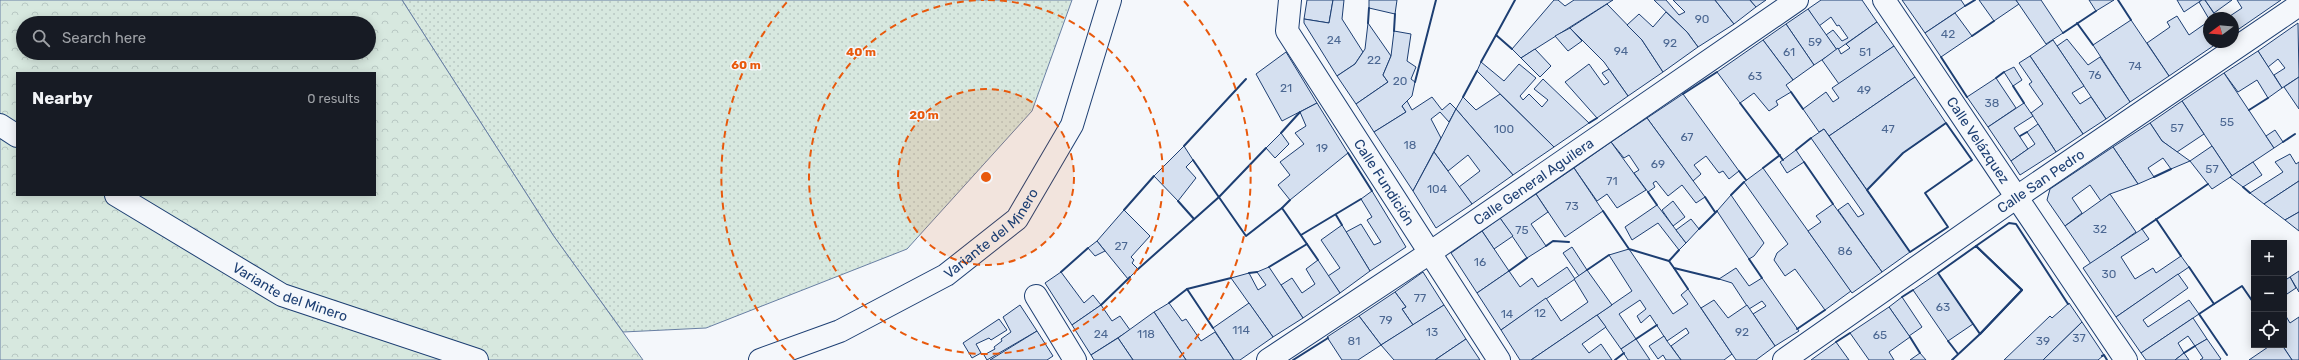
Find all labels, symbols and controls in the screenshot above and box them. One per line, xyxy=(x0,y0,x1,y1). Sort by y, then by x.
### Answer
house number: 90 xyxy=(1695,12,1709,26)
north arrow xyxy=(2203,12,2239,48)
search box xyxy=(16,16,376,60)
icon: search xyxy=(30,27,52,49)
house number: 42 xyxy=(1941,27,1955,41)
text: Search here xyxy=(62,29,146,47)
house number: 24 xyxy=(1327,33,1342,47)
house number: 59 xyxy=(1808,35,1822,49)
house number: 92 xyxy=(1663,36,1677,50)
house number: 94 xyxy=(1614,44,1629,58)
text: 40 m xyxy=(846,45,876,59)
house number: 61 xyxy=(1783,45,1795,59)
house number: 51 xyxy=(1859,45,1871,59)
house number: 22 xyxy=(1367,53,1381,67)
text: 60 m xyxy=(731,58,761,72)
house number: 74 xyxy=(2128,59,2142,73)
house number: 76 xyxy=(2088,68,2102,82)
house number: 63 xyxy=(1748,69,1762,83)
house number: 20 xyxy=(1393,74,1407,88)
house number: 21 xyxy=(1280,81,1292,95)
house number: 49 xyxy=(1857,83,1871,97)
text: Nearby xyxy=(32,88,93,108)
text: 0 results xyxy=(307,91,360,106)
street label: Calle Velázquez xyxy=(1943,94,2013,187)
house number: 38 xyxy=(1985,96,1999,110)
text: 20 m xyxy=(909,108,939,122)
house number: 55 xyxy=(2220,115,2234,129)
house number: 57 xyxy=(2170,121,2184,135)
house number: 100 xyxy=(1494,122,1514,136)
house number: 47 xyxy=(1881,122,1895,136)
house number: 67 xyxy=(1680,130,1694,144)
street label: Calle General Aguilera xyxy=(1471,135,1597,229)
street label: Calle Fundición xyxy=(1350,136,1418,229)
house number: 18 xyxy=(1404,138,1416,152)
house number: 19 xyxy=(1316,141,1328,155)
street label: Calle San Pedro xyxy=(1994,146,2088,217)
house number: 69 xyxy=(1651,157,1665,171)
house number: 57 xyxy=(2205,162,2219,176)
centre of rings xyxy=(979,170,993,184)
house number: 71 xyxy=(1606,174,1618,188)
house number: 104 xyxy=(1427,182,1448,196)
street label: Variante del Minero xyxy=(941,186,1042,282)
house number: 73 xyxy=(1565,199,1579,213)
house number: 32 xyxy=(2093,222,2107,236)
house number: 75 xyxy=(1515,223,1529,237)
house number: 27 xyxy=(1114,239,1128,253)
map controls xyxy=(2251,240,2287,348)
button: + xyxy=(2251,240,2287,276)
house number: 86 xyxy=(1838,244,1852,258)
house number: 16 xyxy=(1474,255,1486,269)
street label: Variante del Minero xyxy=(229,259,350,325)
house number: 30 xyxy=(2102,267,2116,281)
button: − xyxy=(2251,276,2287,312)
house number: 77 xyxy=(1414,291,1426,305)
house number: 63 xyxy=(1936,300,1950,314)
house number: 12 xyxy=(1534,306,1546,320)
house number: 14 xyxy=(1501,307,1514,321)
button: locate xyxy=(2251,312,2287,348)
house number: 79 xyxy=(1379,313,1393,327)
house number: 114 xyxy=(1232,323,1250,337)
house number: 13 xyxy=(1426,325,1438,339)
house number: 92 xyxy=(1735,325,1749,339)
house number: 24 xyxy=(1094,327,1109,341)
house number: 118 xyxy=(1137,327,1155,341)
house number: 65 xyxy=(1873,328,1887,342)
house number: 37 xyxy=(2072,331,2086,345)
house number: 81 xyxy=(1348,334,1360,348)
house number: 39 xyxy=(2036,334,2050,348)

